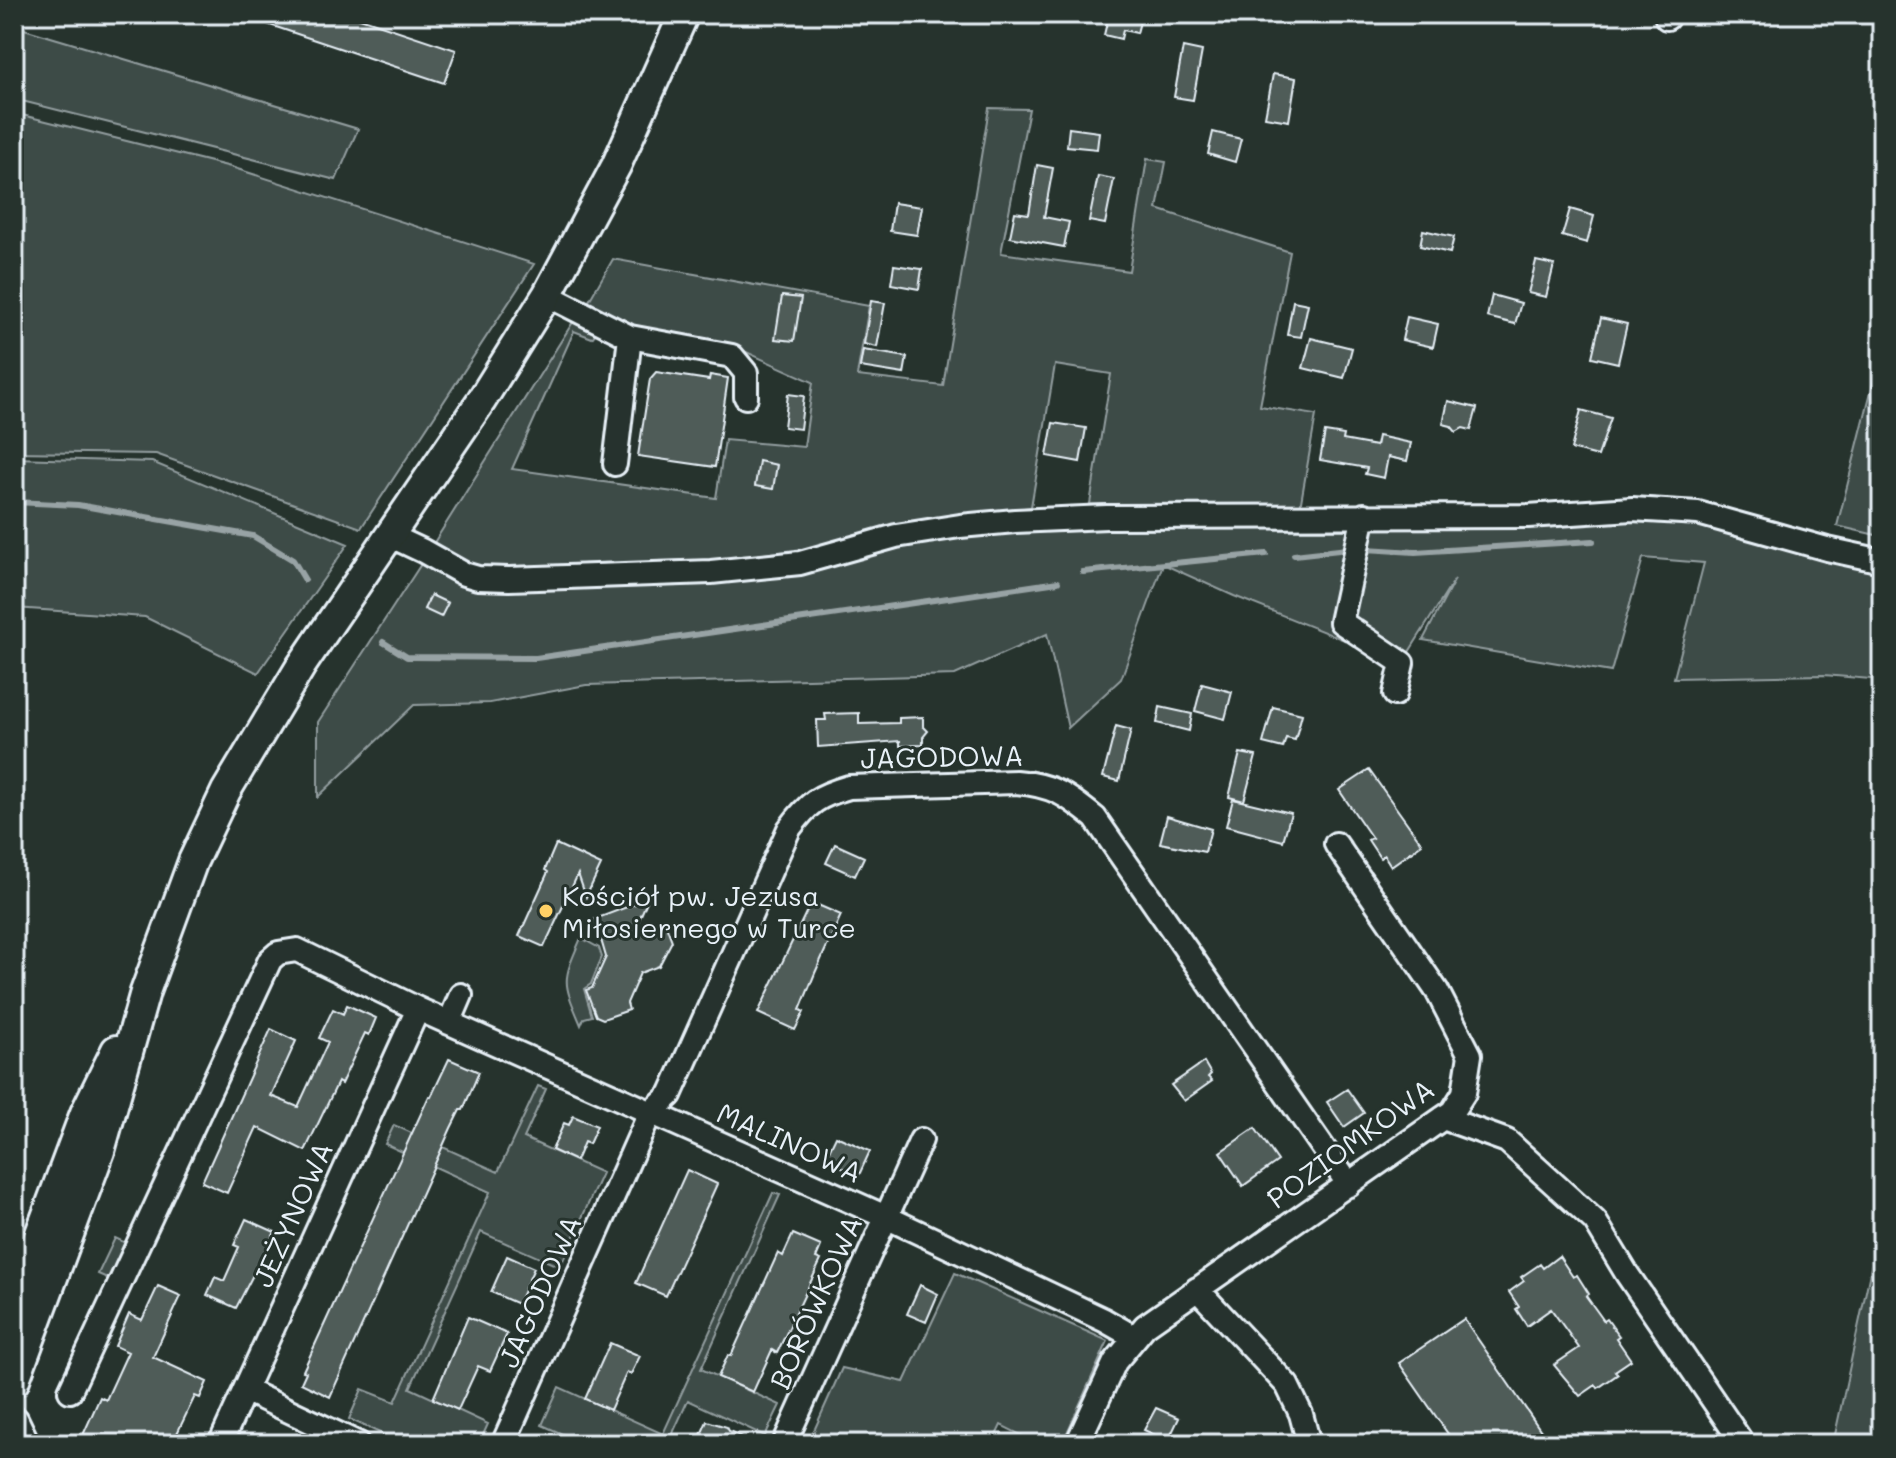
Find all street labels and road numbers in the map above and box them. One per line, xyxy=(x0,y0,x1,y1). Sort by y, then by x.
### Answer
street label: JAGODOWA xyxy=(860,737,1024,775)
street label: POZIOMKOWA xyxy=(1259,1070,1441,1216)
street label: MALINOWA xyxy=(712,1094,868,1190)
street label: JEŻYNOWA xyxy=(244,1136,340,1292)
street label: JAGODOWA xyxy=(489,1209,589,1373)
street label: BORÓWKOWA xyxy=(761,1210,869,1394)

